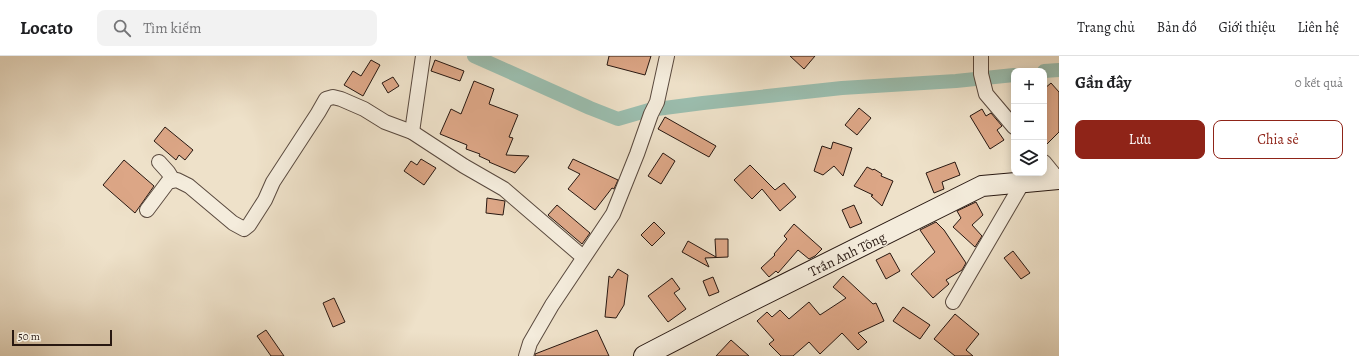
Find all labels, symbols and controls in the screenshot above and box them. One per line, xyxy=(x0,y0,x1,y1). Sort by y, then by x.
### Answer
search box xyxy=(97,10,377,46)
text: Locato xyxy=(20,15,73,41)
icon: search xyxy=(111,17,133,39)
text: Tìm kiếm xyxy=(143,18,201,38)
text: Trang chủ xyxy=(1077,18,1135,37)
text: Bản đồ xyxy=(1157,18,1197,37)
text: Giới thiệu xyxy=(1219,18,1275,37)
text: Liên hệ xyxy=(1297,18,1339,37)
map controls xyxy=(1011,68,1047,176)
button: + xyxy=(1011,68,1047,104)
text: Gần đây xyxy=(1075,71,1132,94)
text: 0 kết quả xyxy=(1295,74,1343,91)
button: − xyxy=(1011,104,1047,140)
button: Lưu xyxy=(1075,120,1205,159)
button: Chia sẻ xyxy=(1213,120,1343,159)
button: layers xyxy=(1011,140,1047,176)
street label: Trần Anh Tông xyxy=(805,228,889,281)
scale bar xyxy=(12,328,112,347)
text: 50 m xyxy=(18,329,40,344)

